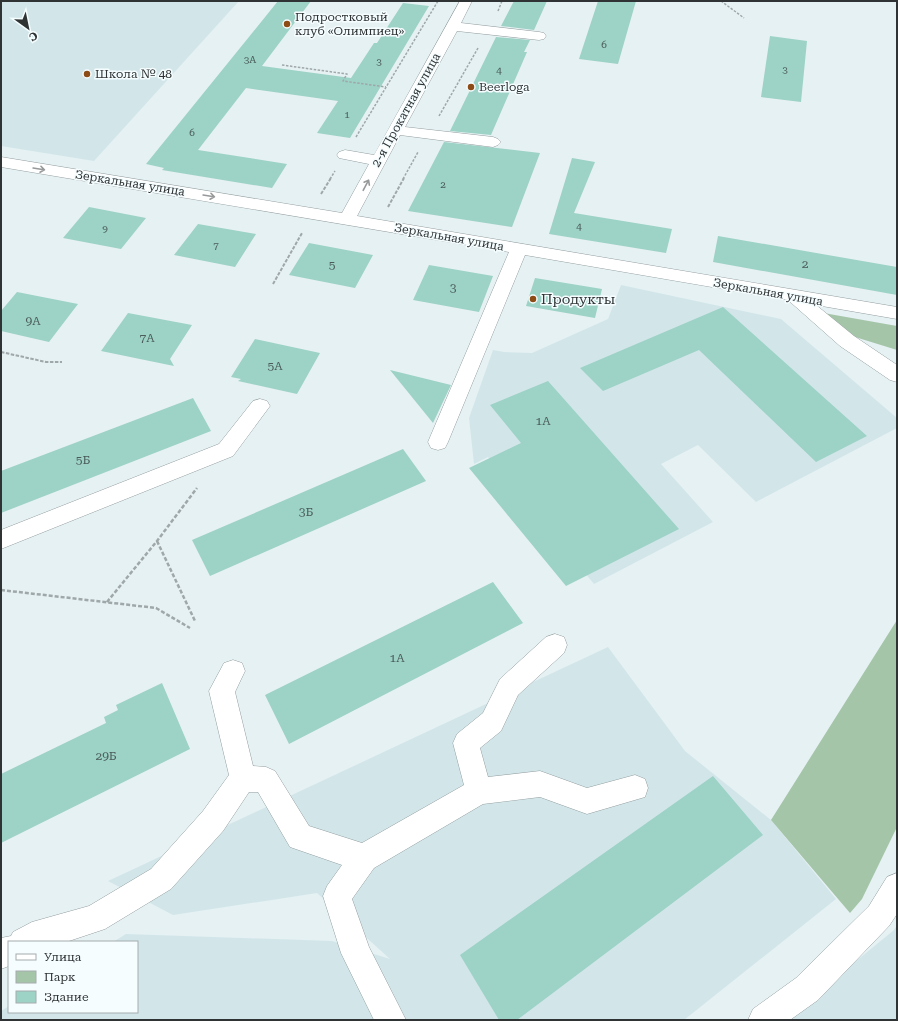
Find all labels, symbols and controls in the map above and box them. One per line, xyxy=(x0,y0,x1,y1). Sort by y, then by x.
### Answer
north arrow xyxy=(8,8,48,48)
place label: Подростковый клуб «Олимпиец» xyxy=(295,10,405,38)
marker: Подростковый клуб «Олимпиец» xyxy=(282,19,292,29)
text: С xyxy=(26,28,40,44)
house number: 6 xyxy=(601,39,607,50)
street label: 2-я Прокатная улица xyxy=(369,50,443,169)
house number: 3А xyxy=(244,54,256,65)
house number: 3 xyxy=(376,56,382,67)
house number: 3 xyxy=(782,64,788,75)
house number: 4 xyxy=(496,65,502,76)
place label: Школа № 48 xyxy=(95,67,172,81)
marker: Школа № 48 xyxy=(82,69,92,79)
place label: Beerloga xyxy=(479,80,530,94)
marker: Beerloga xyxy=(466,82,476,92)
house number: 1 xyxy=(344,109,350,120)
house number: 6 xyxy=(189,127,195,138)
one-way arrow xyxy=(33,165,46,173)
street label: Зеркальная улица xyxy=(74,167,186,199)
one-way arrow xyxy=(362,179,370,191)
house number: 2 xyxy=(440,179,446,190)
one-way arrow xyxy=(202,193,215,201)
street label: Зеркальная улица xyxy=(393,220,505,254)
house number: 4 xyxy=(576,221,582,232)
house number: 9 xyxy=(102,223,108,234)
house number: 7 xyxy=(213,240,219,251)
house number: 2 xyxy=(802,257,809,271)
house number: 5 xyxy=(329,258,336,272)
street label: Зеркальная улица xyxy=(712,275,824,309)
house number: 3 xyxy=(450,281,457,295)
place label: Продукты xyxy=(541,291,615,307)
marker: Продукты xyxy=(528,294,538,304)
house number: 9А xyxy=(25,314,41,328)
house number: 7А xyxy=(139,331,155,345)
house number: 5А xyxy=(267,359,283,373)
house number: 1А xyxy=(535,414,551,428)
house number: 5Б xyxy=(76,453,91,467)
house number: 3Б xyxy=(299,505,314,519)
house number: 1А xyxy=(389,651,405,665)
house number: 29Б xyxy=(95,749,117,763)
legend xyxy=(8,941,138,1013)
text: Улица xyxy=(44,950,82,964)
text: Парк xyxy=(44,970,76,984)
text: Здание xyxy=(44,990,89,1004)

